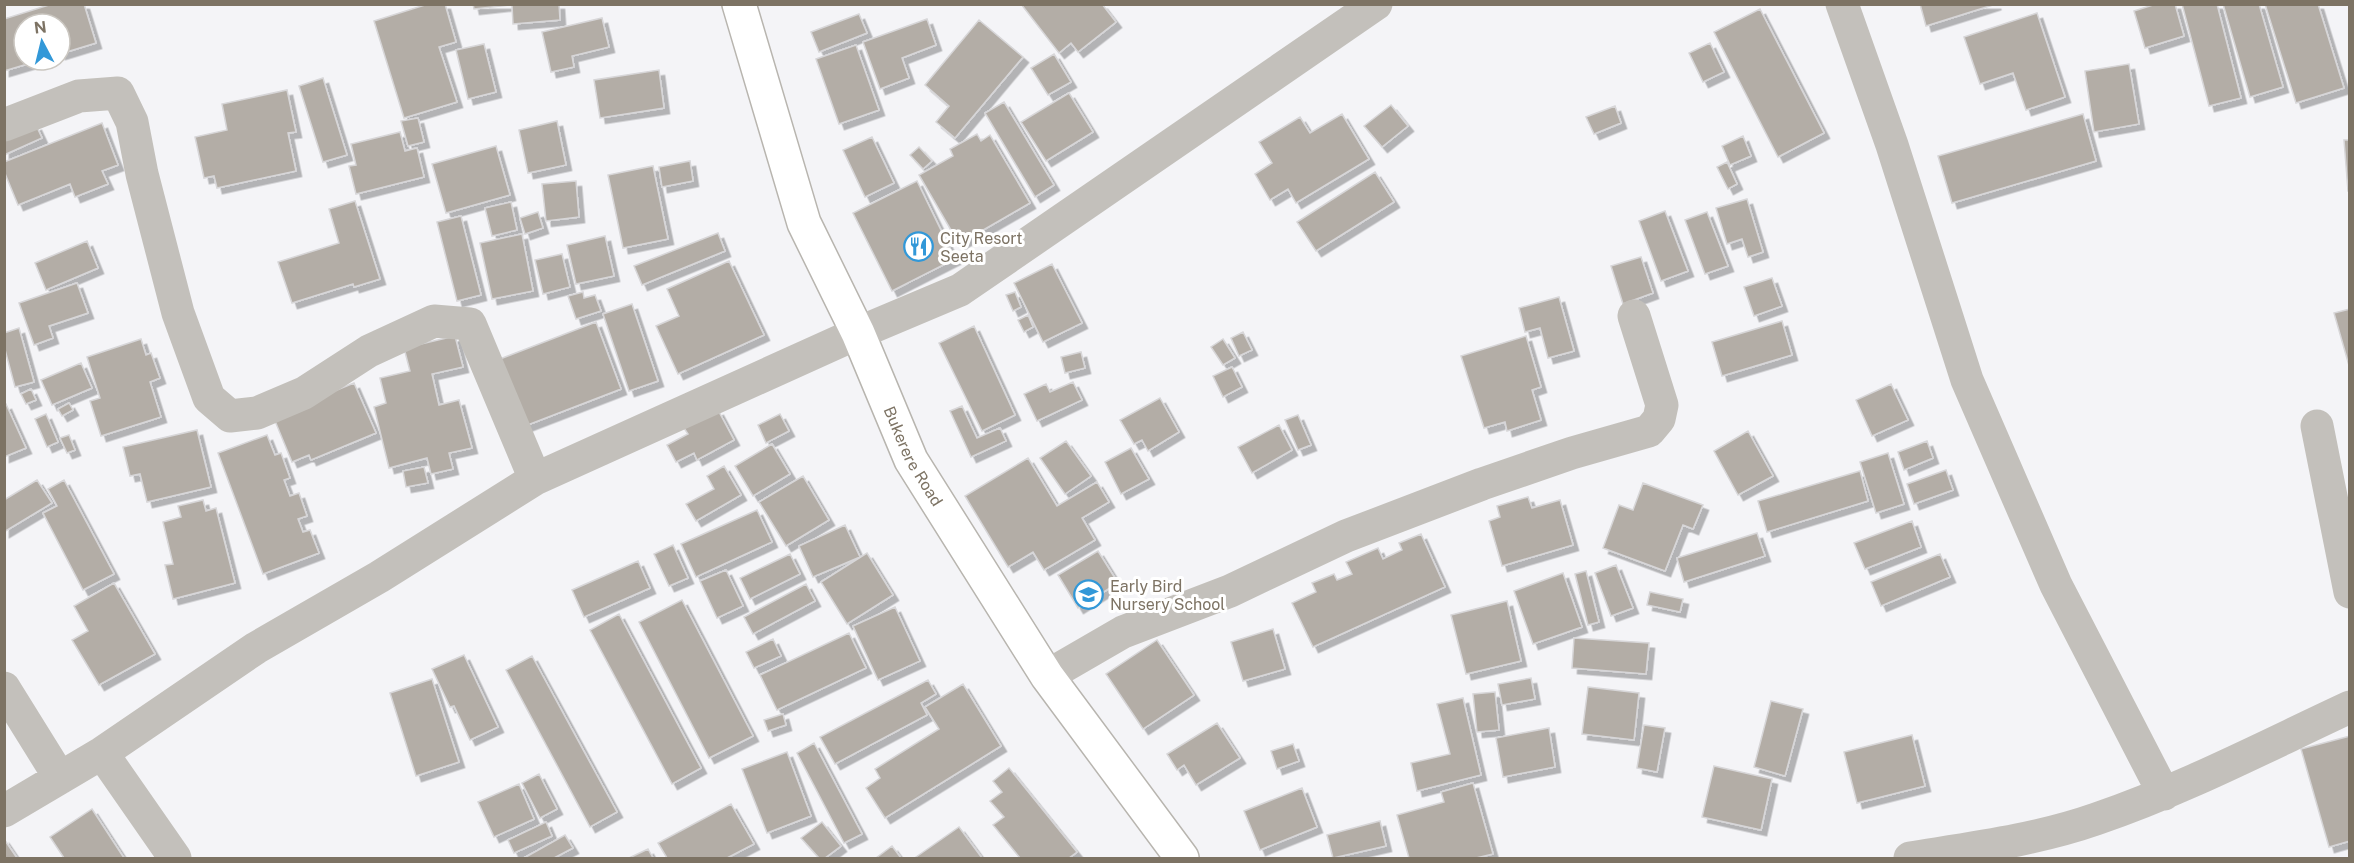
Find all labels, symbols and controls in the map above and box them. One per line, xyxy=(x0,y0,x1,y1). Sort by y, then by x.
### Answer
north arrow xyxy=(12,12,72,72)
text: N xyxy=(33,17,48,38)
place label: City Resort Seeta xyxy=(940,229,1023,266)
restaurant icon: City Resort Seeta xyxy=(903,231,935,263)
street label: Bukerere Road xyxy=(880,403,947,510)
place label: Early Bird Nursery School xyxy=(1110,577,1225,614)
school or university icon: Early Bird Nursery School xyxy=(1073,579,1105,611)

